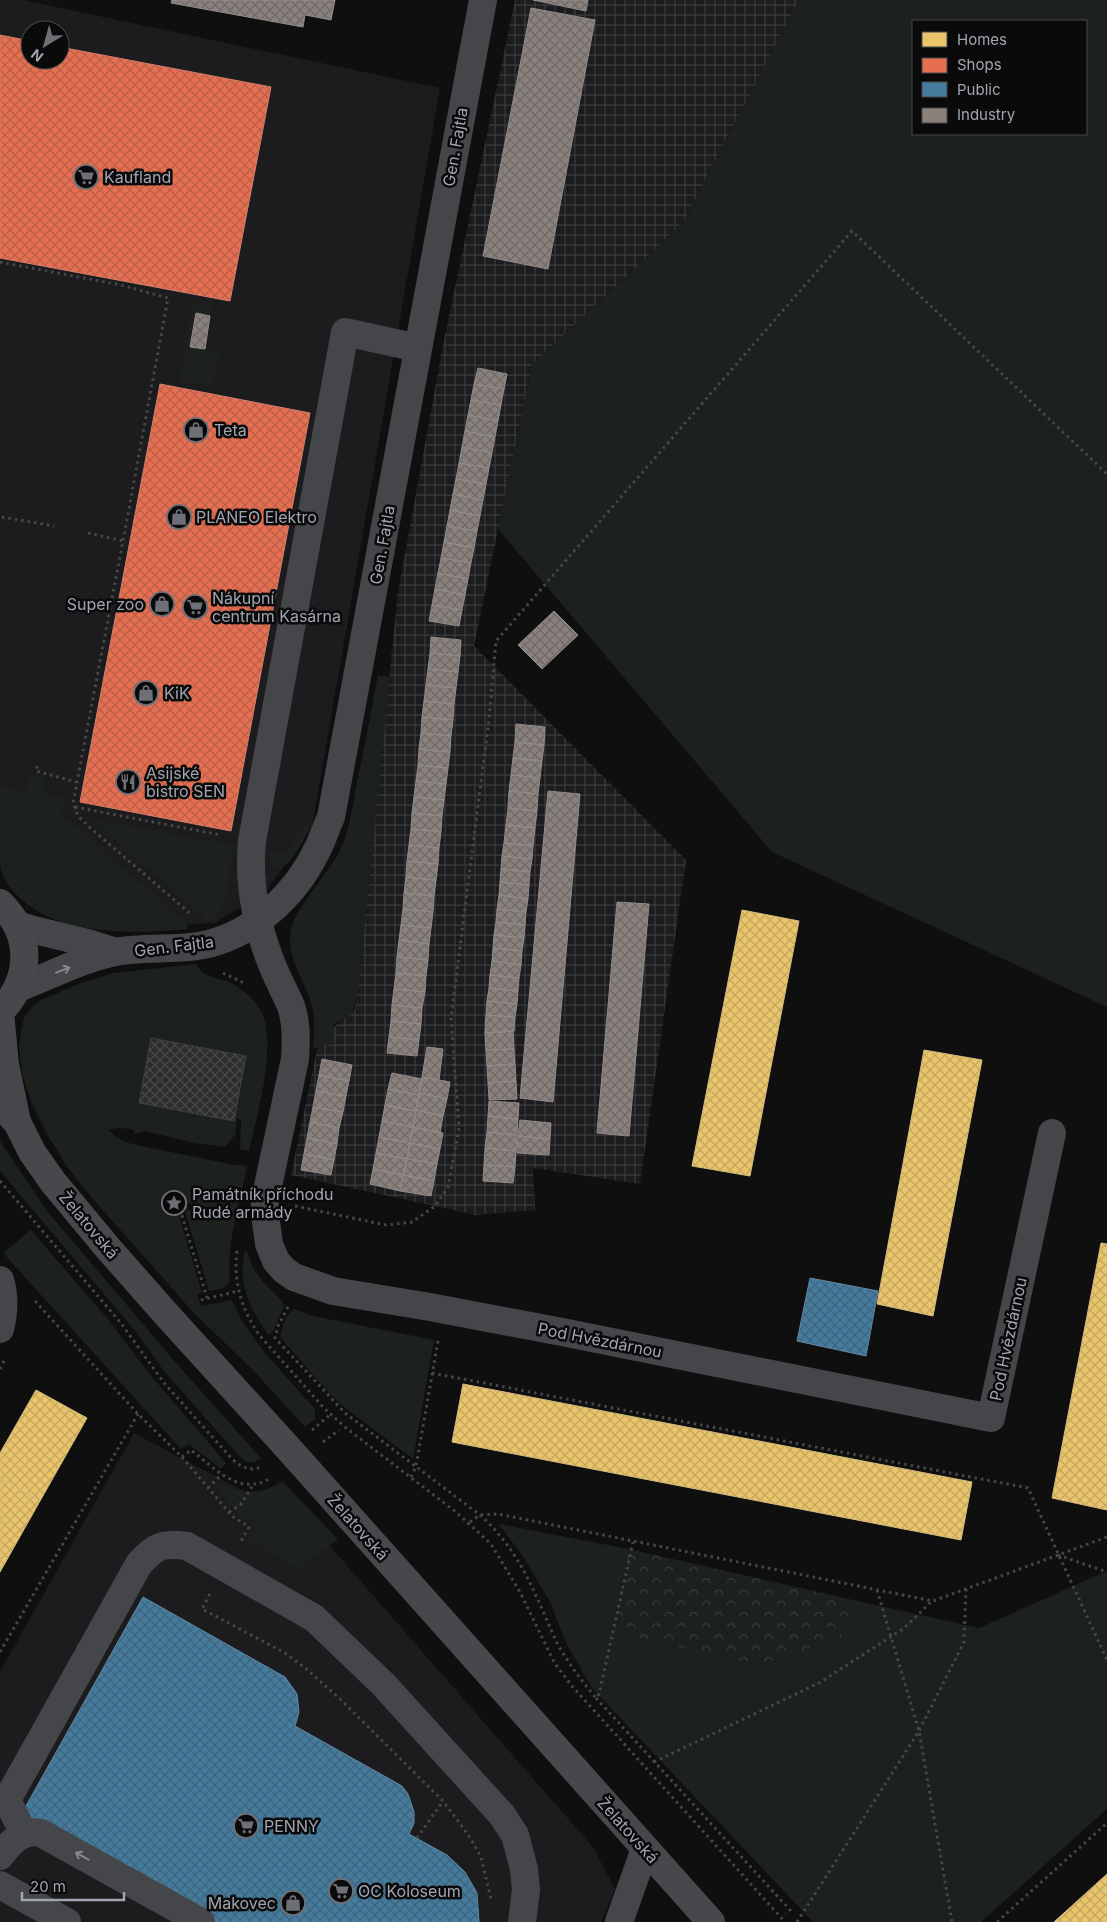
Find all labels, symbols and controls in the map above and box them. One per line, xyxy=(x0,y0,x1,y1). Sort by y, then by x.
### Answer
north arrow xyxy=(20,20,70,70)
legend xyxy=(912,20,1087,135)
text: Homes xyxy=(957,30,1007,49)
text: N xyxy=(27,46,46,66)
text: Shops xyxy=(957,55,1002,74)
text: Public xyxy=(957,80,1000,99)
text: Industry xyxy=(957,105,1016,124)
street label: Gen. Fajtla xyxy=(438,106,472,188)
supermarket icon: Kaufland xyxy=(73,164,99,190)
place label: Kaufland xyxy=(104,167,171,187)
shop icon: Teta xyxy=(183,417,209,443)
place label: Teta xyxy=(214,420,247,440)
shop icon: PLANEO Elektro xyxy=(166,504,192,530)
street label: Gen. Fajtla xyxy=(365,504,399,586)
place label: PLANEO Elektro xyxy=(196,507,317,527)
place label: Nákupní centrum Kasárna xyxy=(212,588,341,626)
shop icon: Super zoo xyxy=(149,591,175,617)
place label: Super zoo xyxy=(67,594,144,614)
supermarket icon: Nákupní centrum Kasárna xyxy=(182,594,208,620)
shop icon: KiK xyxy=(133,680,159,706)
place label: KiK xyxy=(164,683,190,703)
place label: Asijské bistro SEN xyxy=(146,763,225,801)
restaurant icon: Asijské bistro SEN xyxy=(115,769,141,795)
street label: Gen. Fajtla xyxy=(133,931,215,961)
one-way arrow xyxy=(55,964,70,974)
place label: Památník příchodu Rudé armády xyxy=(192,1184,333,1222)
street label: Želatovská xyxy=(55,1187,123,1263)
place icon: Památník příchodu Rudé armády xyxy=(161,1190,187,1216)
street label: Pod Hvězdárnou xyxy=(985,1275,1031,1403)
street label: Pod Hvězdárnou xyxy=(536,1318,664,1362)
street label: Želatovská xyxy=(323,1490,393,1564)
street label: Želatovská xyxy=(593,1793,663,1867)
supermarket icon: PENNY xyxy=(233,1813,259,1839)
place label: PENNY xyxy=(264,1816,319,1836)
one-way arrow xyxy=(75,1851,90,1861)
scale bar xyxy=(22,1870,125,1902)
text: 20 m xyxy=(30,1877,66,1896)
supermarket icon: OC Koloseum xyxy=(328,1878,354,1904)
place label: OC Koloseum xyxy=(358,1881,461,1901)
shop icon: Makovec xyxy=(280,1890,306,1916)
place label: Makovec xyxy=(208,1893,276,1913)

